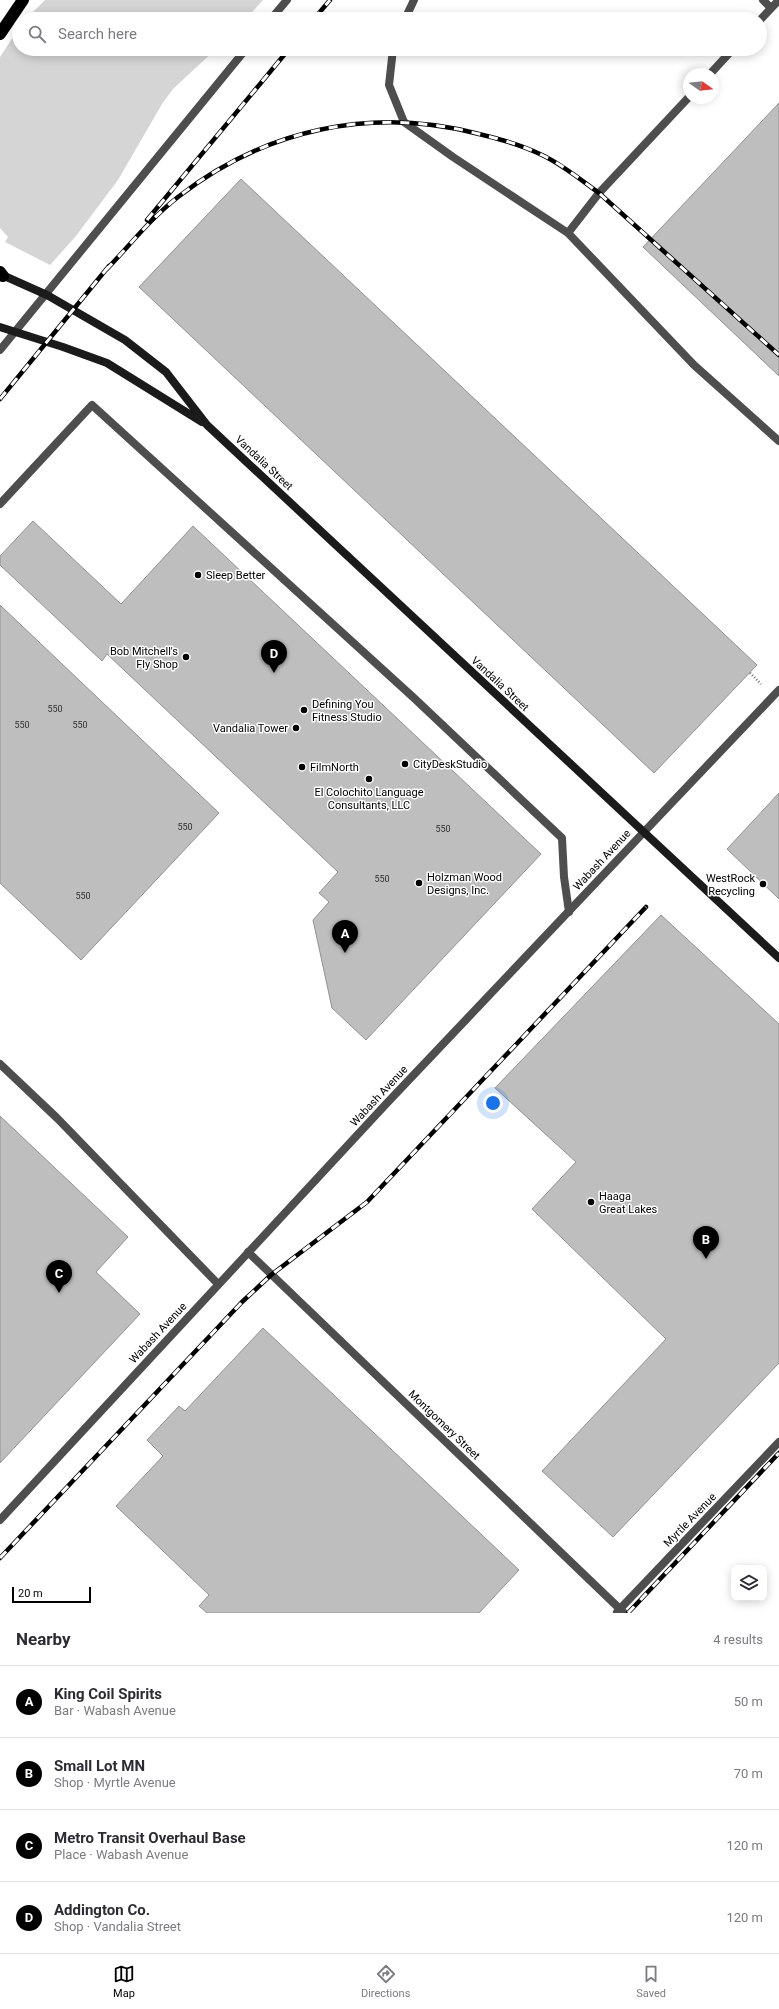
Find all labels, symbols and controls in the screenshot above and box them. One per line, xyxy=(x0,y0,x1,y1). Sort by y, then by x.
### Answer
search box xyxy=(12,12,767,56)
icon: search xyxy=(26,23,48,45)
text: Search here xyxy=(58,25,137,43)
north arrow xyxy=(683,68,719,104)
street label: Vandalia Street xyxy=(232,433,296,493)
place label: Sleep Better xyxy=(206,569,265,582)
marker: Sleep Better xyxy=(193,570,203,580)
pin: D xyxy=(261,640,287,673)
place label: Bob Mitchell's Fly Shop xyxy=(110,645,178,671)
marker: Bob Mitchell's Fly Shop xyxy=(181,652,191,662)
street label: Vandalia Street xyxy=(468,654,532,714)
place label: Defining You Fitness Studio xyxy=(312,698,382,724)
house number: 550 xyxy=(47,704,63,714)
marker: Defining You Fitness Studio xyxy=(299,705,309,715)
house number: 550 xyxy=(14,720,30,730)
house number: 550 xyxy=(72,720,88,730)
place label: Vandalia Tower xyxy=(213,722,288,735)
marker: Vandalia Tower xyxy=(291,723,301,733)
place label: CityDeskStudio xyxy=(413,758,487,771)
marker: CityDeskStudio xyxy=(400,759,410,769)
place label: FilmNorth xyxy=(310,761,359,774)
marker: FilmNorth xyxy=(297,762,307,772)
marker: El Colochito Language Consultants, LLC xyxy=(364,774,374,784)
place label: El Colochito Language Consultants, LLC xyxy=(314,786,424,812)
house number: 550 xyxy=(177,822,193,832)
house number: 550 xyxy=(435,824,451,834)
street label: Wabash Avenue xyxy=(571,827,634,893)
place label: Holzman Wood Designs, Inc. xyxy=(427,871,502,897)
place label: WestRock Recycling xyxy=(706,872,755,898)
house number: 550 xyxy=(374,874,390,884)
marker: Holzman Wood Designs, Inc. xyxy=(414,878,424,888)
marker: WestRock Recycling xyxy=(758,879,768,889)
house number: 550 xyxy=(75,891,91,901)
pin: A xyxy=(332,920,358,953)
street label: Wabash Avenue xyxy=(348,1063,411,1129)
your location xyxy=(483,1093,503,1113)
place label: Haaga Great Lakes xyxy=(599,1190,657,1216)
marker: Haaga Great Lakes xyxy=(586,1197,596,1207)
pin: B xyxy=(693,1226,719,1259)
pin: C xyxy=(46,1260,72,1293)
street label: Wabash Avenue xyxy=(127,1300,190,1366)
street label: Montgomery Street xyxy=(406,1388,483,1463)
street label: Myrtle Avenue xyxy=(661,1490,719,1550)
map controls xyxy=(731,1565,767,1601)
button: layers xyxy=(731,1565,767,1601)
scale bar xyxy=(12,1585,91,1604)
text: 20 m xyxy=(18,1587,43,1600)
text: Nearby xyxy=(16,1629,71,1649)
text: 4 results xyxy=(713,1632,763,1647)
text: King Coil Spirits xyxy=(54,1685,162,1703)
text: A xyxy=(25,1694,33,1709)
text: 50 m xyxy=(734,1694,763,1709)
text: Bar · Wabash Avenue xyxy=(54,1703,176,1718)
text: Small Lot MN xyxy=(54,1757,145,1775)
text: B xyxy=(25,1766,33,1781)
text: 70 m xyxy=(734,1766,763,1781)
text: Shop · Myrtle Avenue xyxy=(54,1775,176,1790)
text: Metro Transit Overhaul Base xyxy=(54,1829,246,1847)
text: C xyxy=(25,1838,33,1853)
text: 120 m xyxy=(726,1838,763,1853)
text: Place · Wabash Avenue xyxy=(54,1847,188,1862)
text: Addington Co. xyxy=(54,1901,150,1919)
text: D xyxy=(25,1910,33,1925)
text: 120 m xyxy=(726,1910,763,1925)
text: Shop · Vandalia Street xyxy=(54,1919,181,1934)
tab: Map xyxy=(113,1963,135,2000)
tab: Directions xyxy=(361,1963,410,2000)
tab: Saved xyxy=(636,1963,666,2000)

